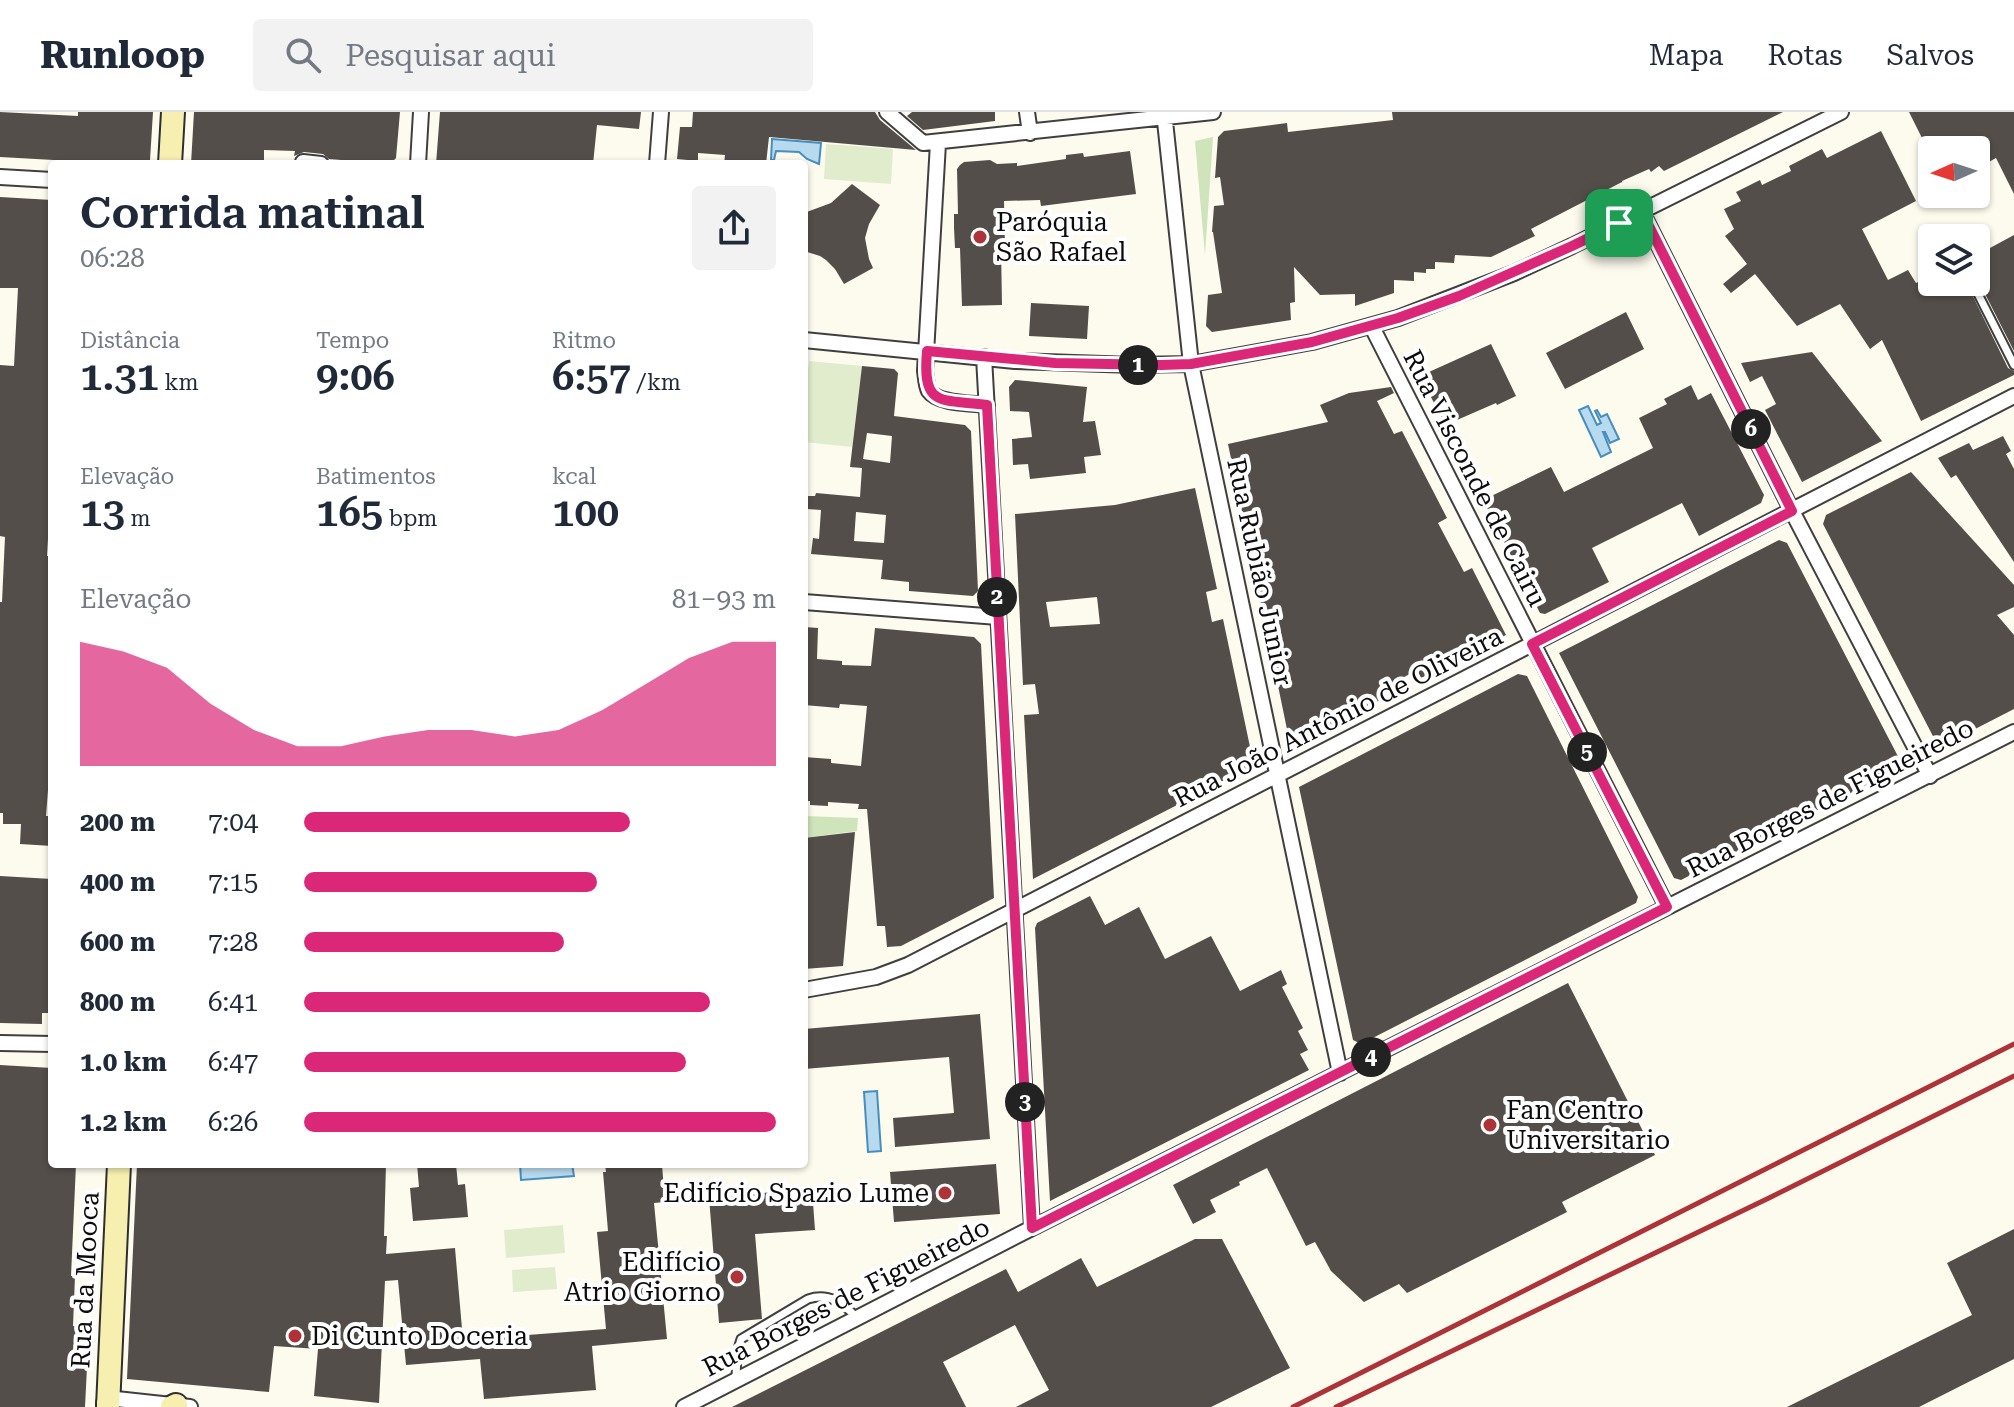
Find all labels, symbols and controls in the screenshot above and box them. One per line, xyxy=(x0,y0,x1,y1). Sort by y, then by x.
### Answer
search box xyxy=(253,19,813,91)
text: Runloop xyxy=(40,33,205,77)
icon: search xyxy=(281,33,325,77)
text: Pesquisar aqui xyxy=(345,38,556,73)
text: Mapa xyxy=(1649,39,1723,72)
text: Rotas xyxy=(1767,39,1842,72)
text: Salvos xyxy=(1886,39,1974,72)
north arrow xyxy=(1918,136,1990,208)
map controls xyxy=(1918,136,1990,296)
button: share xyxy=(692,186,776,270)
text: Corrida matinal xyxy=(80,187,425,239)
pin xyxy=(1585,189,1653,257)
icon: arrive xyxy=(1597,201,1641,245)
place label: Paróquia São Rafael xyxy=(996,207,1126,267)
button: layers xyxy=(1918,224,1990,296)
marker: Paróquia São Rafael xyxy=(971,228,989,246)
text: 06:28 xyxy=(80,243,145,273)
text: Distância xyxy=(80,328,180,353)
text: Tempo xyxy=(316,328,389,353)
text: Ritmo xyxy=(552,328,616,353)
pin: 1 xyxy=(1118,345,1158,385)
street label: Rua Visconde de Cairu xyxy=(1397,345,1553,611)
text: 1 xyxy=(1132,352,1144,377)
text: 1.31 xyxy=(80,353,159,400)
text: 9:06 xyxy=(316,353,395,400)
text: 6:57 xyxy=(552,353,631,400)
text: km xyxy=(159,370,199,395)
text: /km xyxy=(631,370,681,395)
pin: 6 xyxy=(1731,409,1771,449)
text: 6 xyxy=(1745,416,1757,441)
street label: Rua Rubião Junior xyxy=(1221,455,1299,689)
text: Elevação xyxy=(80,464,174,489)
text: Batimentos xyxy=(316,464,436,489)
text: kcal xyxy=(552,464,596,489)
text: 13 xyxy=(80,489,125,536)
text: 165 xyxy=(316,489,383,536)
text: 100 xyxy=(552,489,619,536)
text: m xyxy=(125,506,150,531)
text: bpm xyxy=(383,506,437,531)
pin: 2 xyxy=(977,577,1017,617)
text: Elevação xyxy=(80,584,191,614)
text: 81–93 m xyxy=(672,584,776,614)
text: 2 xyxy=(991,584,1003,609)
street label: Rua João Antônio de Oliveira xyxy=(1169,621,1507,813)
street label: Rua Borges de Figueiredo xyxy=(1682,712,1978,884)
pin: 5 xyxy=(1567,732,1607,772)
text: 5 xyxy=(1581,739,1593,764)
text: 200 m xyxy=(80,807,155,837)
text: 7:04 xyxy=(208,807,258,837)
text: 400 m xyxy=(80,867,155,897)
text: 7:15 xyxy=(208,867,258,897)
text: 600 m xyxy=(80,927,155,957)
text: 7:28 xyxy=(208,927,258,957)
text: 800 m xyxy=(80,987,155,1017)
text: 6:41 xyxy=(208,987,258,1017)
pin: 4 xyxy=(1351,1037,1391,1077)
text: 4 xyxy=(1365,1044,1377,1069)
text: 1.0 km xyxy=(80,1047,167,1077)
text: 6:47 xyxy=(208,1047,258,1077)
pin: 3 xyxy=(1005,1082,1045,1122)
text: 3 xyxy=(1019,1089,1031,1114)
place label: Fan Centro Universitario xyxy=(1506,1095,1670,1155)
text: 1.2 km xyxy=(80,1107,167,1137)
text: 6:26 xyxy=(208,1107,258,1137)
marker: Fan Centro Universitario xyxy=(1481,1116,1499,1134)
place label: Edifício Spazio Lume xyxy=(663,1178,929,1208)
marker: Edifício Spazio Lume xyxy=(936,1184,954,1202)
street label: Rua da Mooca xyxy=(65,1191,105,1369)
street label: Rua Borges de Figueiredo xyxy=(698,1211,994,1383)
place label: Edifício Atrio Giorno xyxy=(564,1247,721,1307)
marker: Edifício Atrio Giorno xyxy=(728,1268,746,1286)
place label: Di Cunto Doceria xyxy=(311,1321,528,1351)
marker: Di Cunto Doceria xyxy=(286,1327,304,1345)

